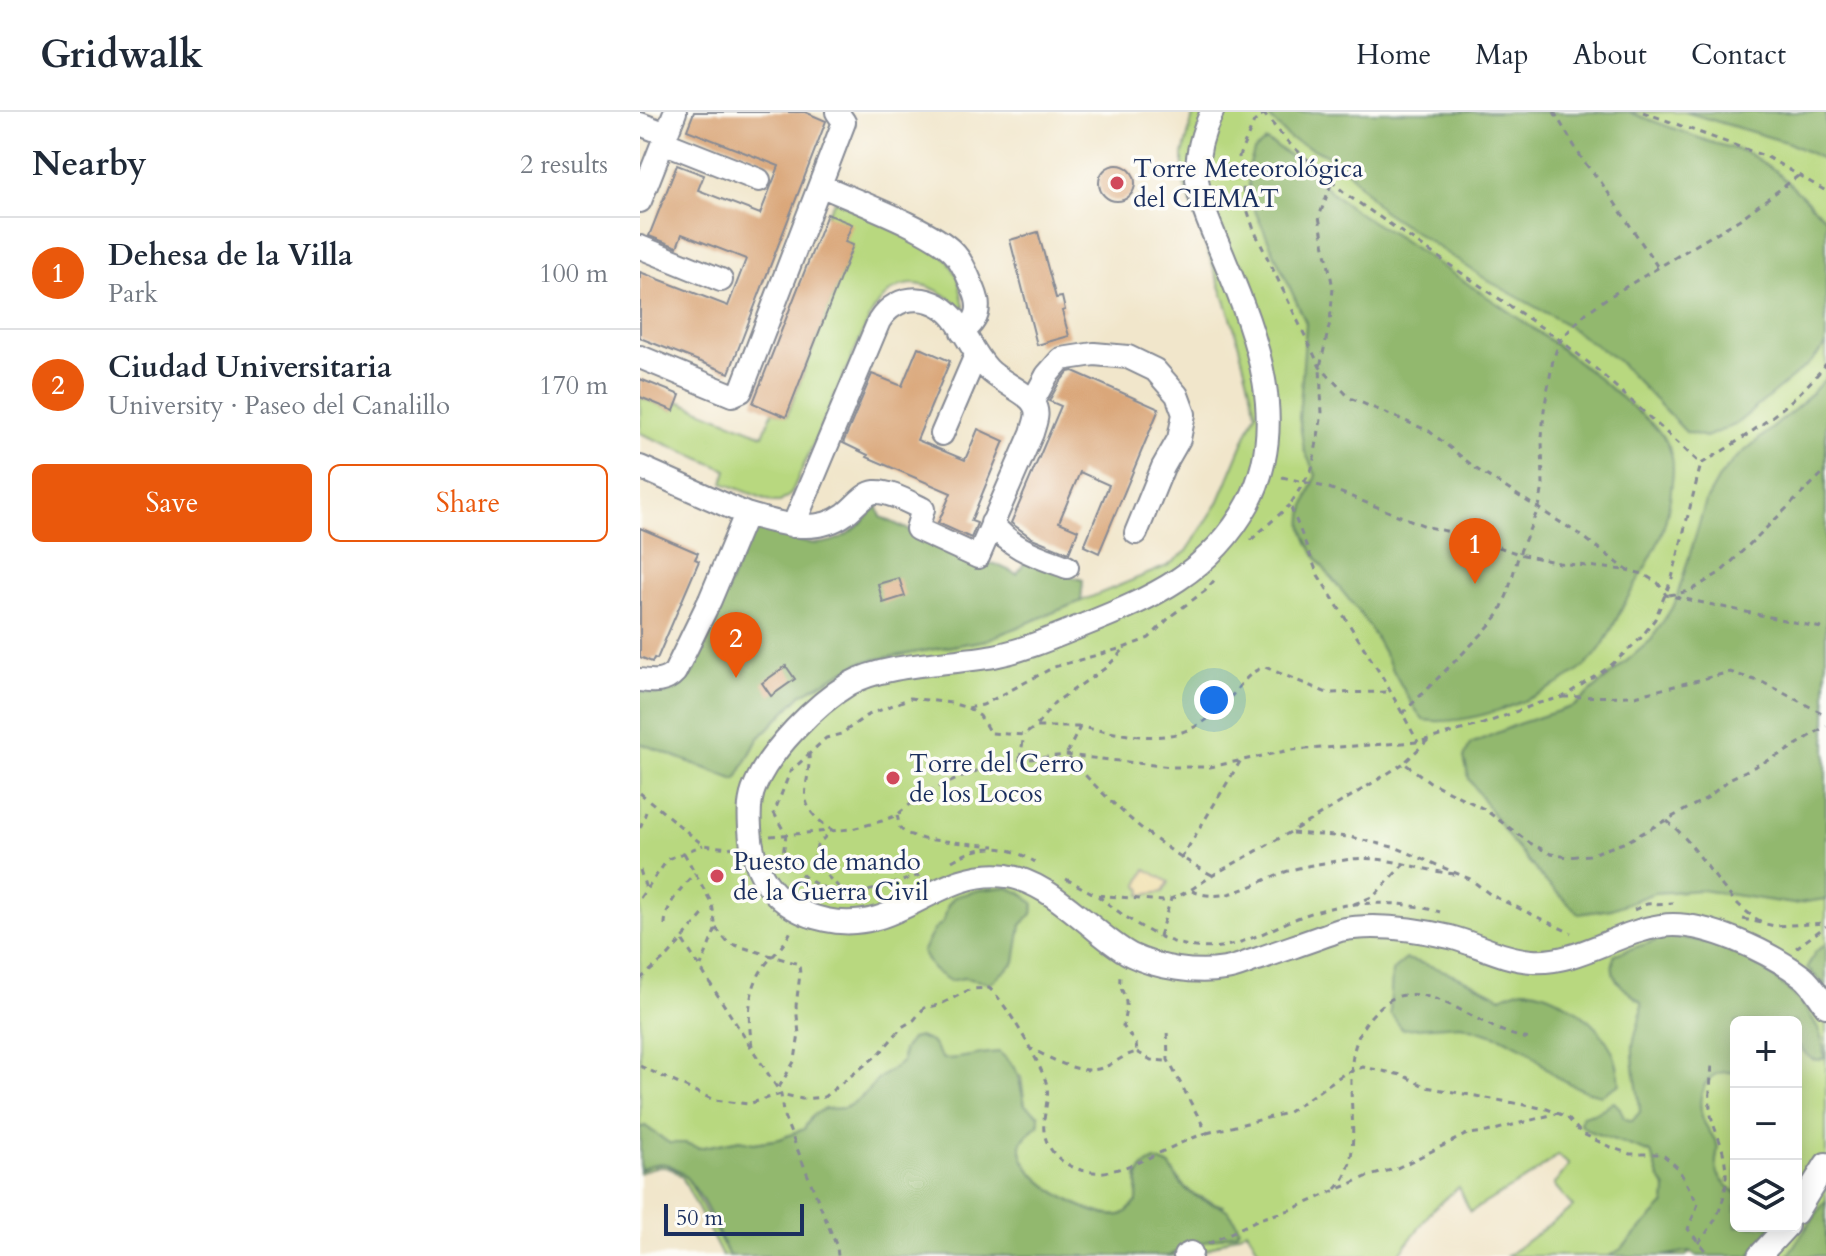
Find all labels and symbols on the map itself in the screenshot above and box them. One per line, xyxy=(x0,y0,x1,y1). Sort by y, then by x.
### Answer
place label: Torre Meteorológica del CIEMAT xyxy=(1133,151,1363,216)
marker: Torre Meteorológica del CIEMAT xyxy=(1108,174,1126,192)
pin: 1 xyxy=(1449,518,1501,584)
pin: 2 xyxy=(710,612,762,678)
your location xyxy=(1194,680,1234,720)
place label: Torre del Cerro de los Locos xyxy=(909,746,1084,811)
marker: Torre del Cerro de los Locos xyxy=(884,769,902,787)
place label: Puesto de mando de la Guerra Civil xyxy=(733,844,929,909)
marker: Puesto de mando de la Guerra Civil xyxy=(708,867,726,885)
scale bar xyxy=(664,1200,804,1236)

